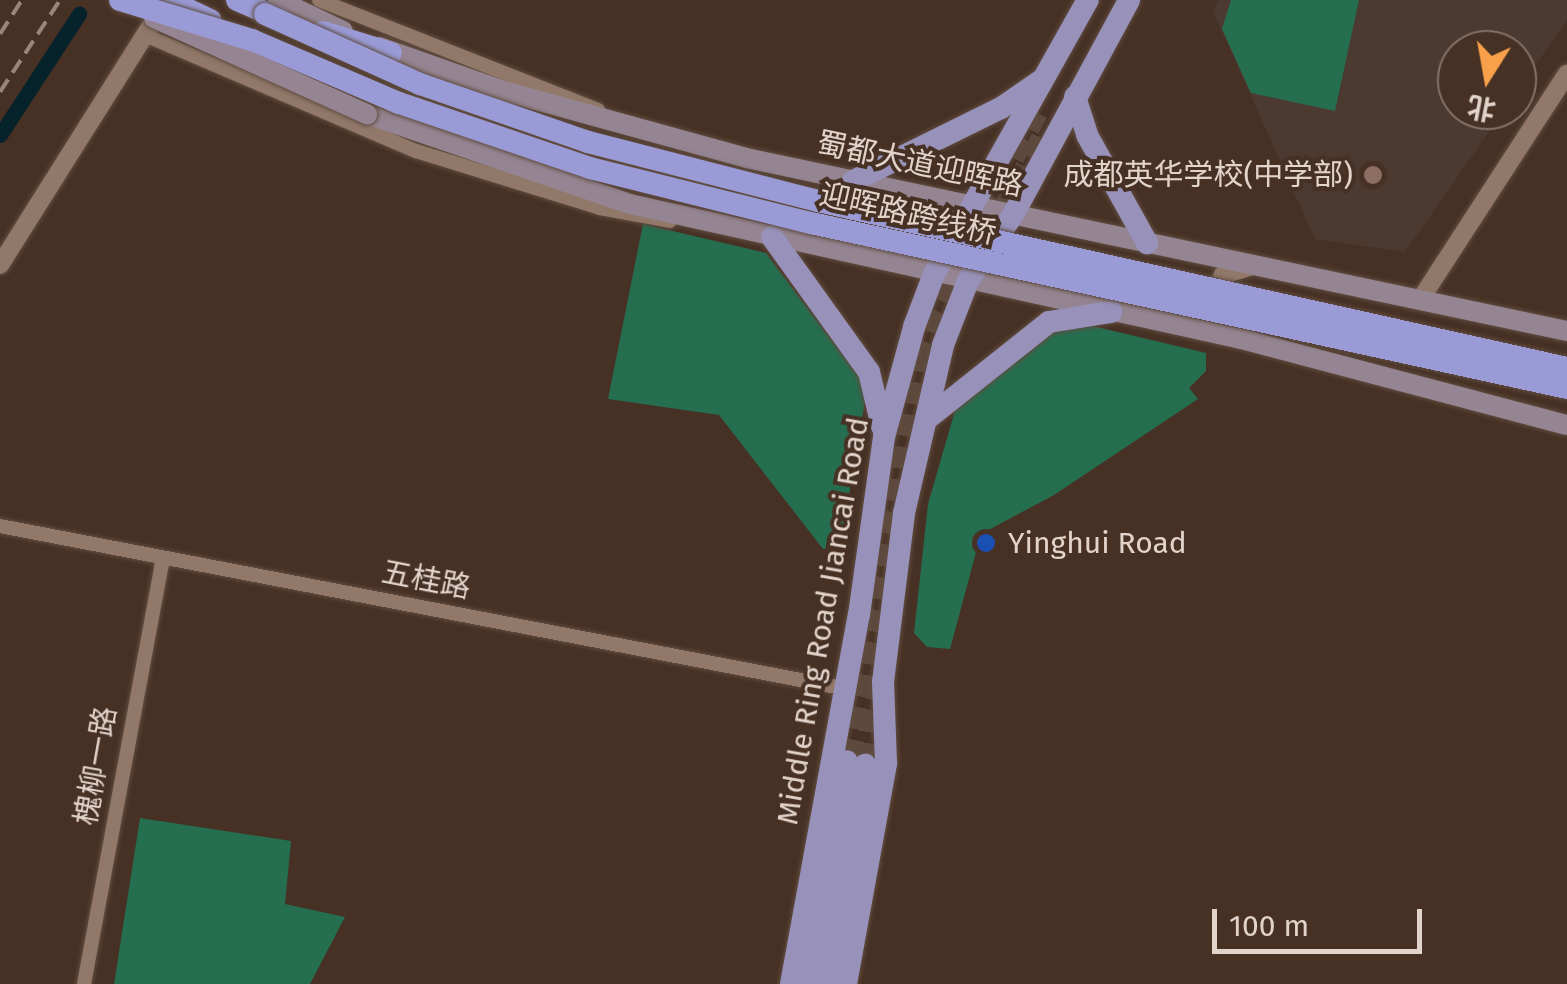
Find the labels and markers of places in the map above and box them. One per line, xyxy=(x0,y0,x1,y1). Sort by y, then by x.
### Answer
place label: 成都英华学校(中学部) xyxy=(1064,157,1353,193)
marker: 成都英华学校(中学部) xyxy=(1362,164,1384,186)
place label: Yinghui Road xyxy=(1008,525,1187,561)
marker: Yinghui Road xyxy=(973,530,999,556)

